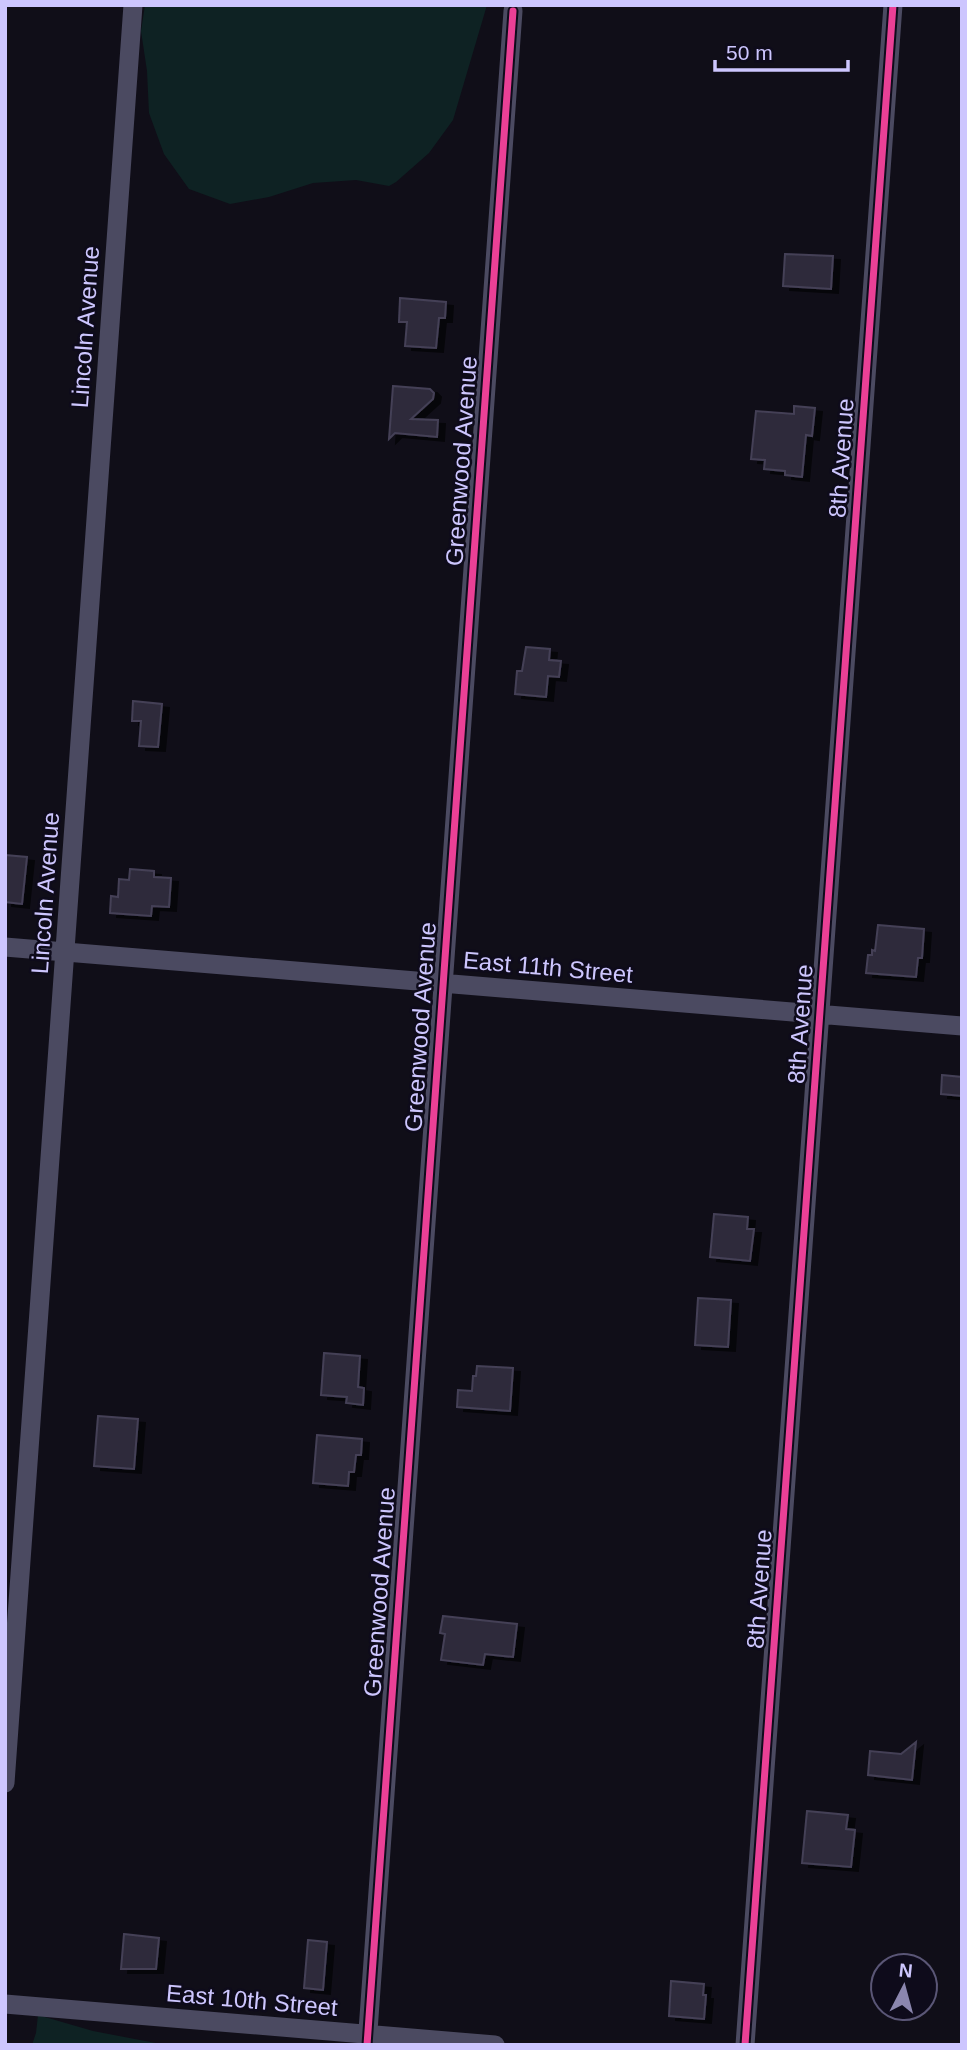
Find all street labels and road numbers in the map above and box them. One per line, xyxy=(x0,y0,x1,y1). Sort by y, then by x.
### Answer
street label: Lincoln Avenue xyxy=(66,245,104,409)
street label: Greenwood Avenue xyxy=(440,355,482,567)
street label: 8th Avenue xyxy=(823,397,859,519)
street label: Lincoln Avenue xyxy=(26,811,64,975)
street label: Greenwood Avenue xyxy=(399,921,441,1133)
street label: East 11th Street xyxy=(462,946,634,988)
street label: 8th Avenue xyxy=(782,963,818,1085)
street label: Greenwood Avenue xyxy=(358,1486,400,1698)
street label: 8th Avenue xyxy=(741,1528,777,1650)
street label: East 10th Street xyxy=(165,1979,339,2021)

